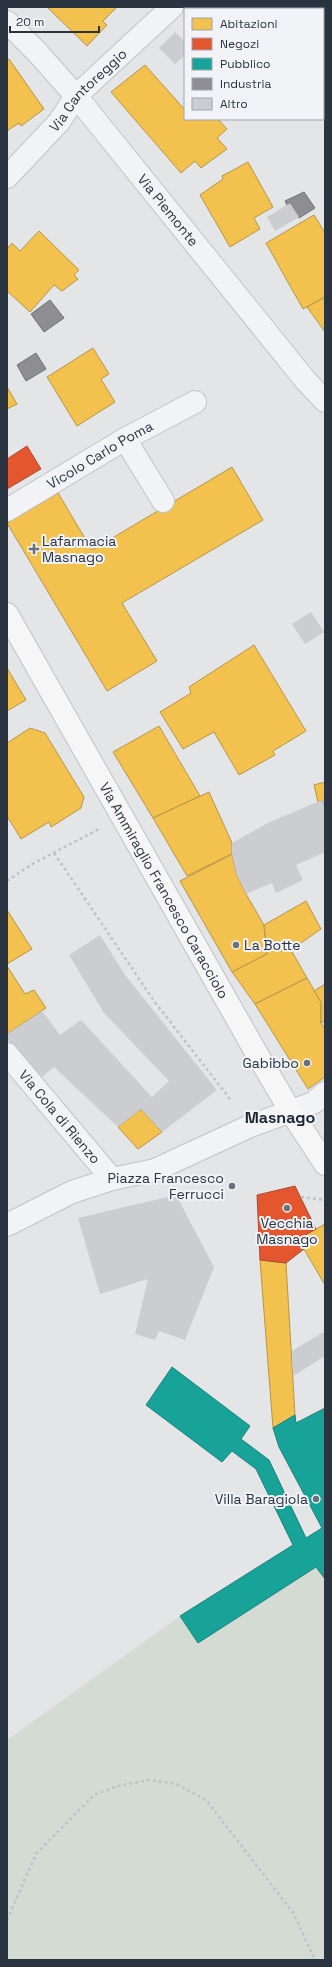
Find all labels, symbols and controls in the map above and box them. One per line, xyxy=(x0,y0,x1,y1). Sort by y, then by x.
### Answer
scale bar xyxy=(10,8,99,34)
legend xyxy=(184,8,324,120)
text: 20 m xyxy=(16,14,44,30)
text: Abitazioni xyxy=(220,16,278,32)
text: Negozi xyxy=(220,36,259,52)
street label: Via Cantoreggio xyxy=(45,45,131,136)
text: Pubblico xyxy=(220,56,270,72)
text: Industria xyxy=(220,76,272,92)
text: Altro xyxy=(220,96,248,112)
street label: Via Piemonte xyxy=(134,171,203,250)
street label: Vicolo Carlo Poma xyxy=(44,417,156,493)
place label: Lafarmacia Masnago xyxy=(42,532,116,566)
marker: Lafarmacia Masnago xyxy=(29,544,39,554)
street label: Via Ammiraglio Francesco Caracciolo xyxy=(96,779,233,1002)
place label: La Botte xyxy=(244,936,300,954)
marker: La Botte xyxy=(231,940,241,950)
place label: Gabibbo xyxy=(243,1054,299,1072)
marker: Gabibbo xyxy=(302,1058,312,1068)
street label: Via Cola di Rienzo xyxy=(15,1066,104,1168)
district label: Masnago xyxy=(245,1107,316,1128)
place label: Piazza Francesco Ferrucci xyxy=(108,1169,224,1203)
marker: Piazza Francesco Ferrucci xyxy=(227,1181,237,1191)
marker: Vecchia Masnago xyxy=(282,1203,292,1213)
place label: Vecchia Masnago xyxy=(256,1214,318,1248)
place label: Villa Baragiola xyxy=(215,1490,308,1508)
marker: Villa Baragiola xyxy=(311,1494,321,1504)

